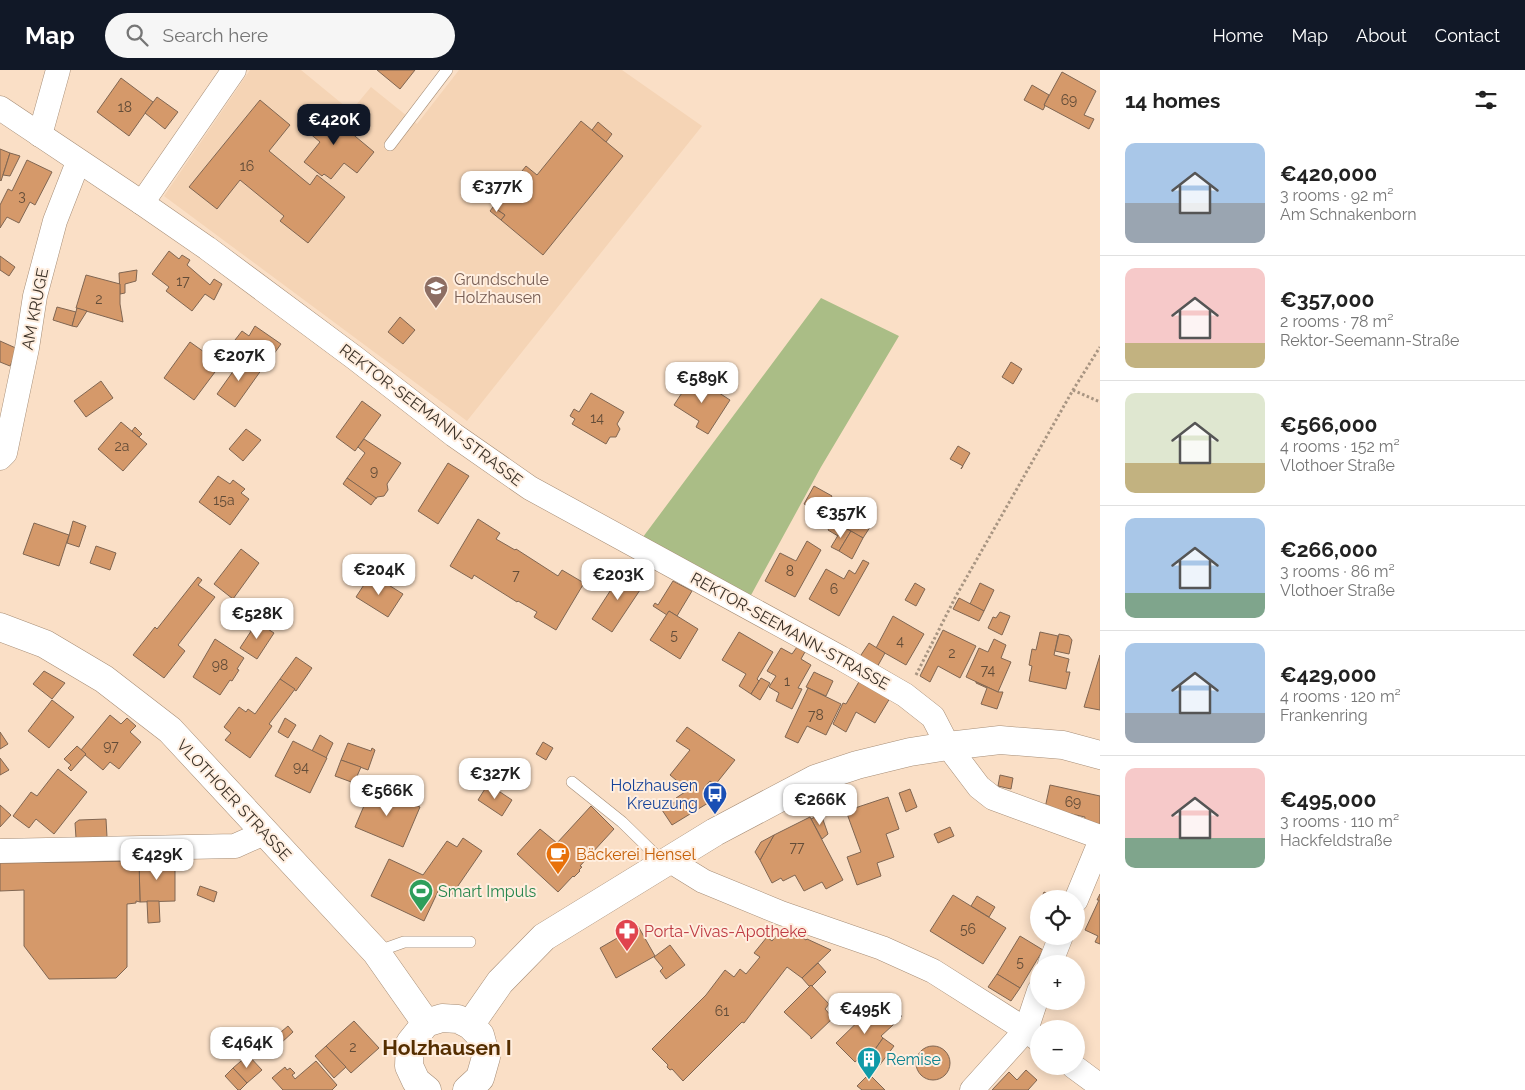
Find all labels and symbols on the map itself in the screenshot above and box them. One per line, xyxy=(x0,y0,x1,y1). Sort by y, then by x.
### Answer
house number: 69 xyxy=(1061,92,1077,108)
house number: 18 xyxy=(118,99,132,115)
pin: €420K xyxy=(299,104,369,146)
house number: 16 xyxy=(240,158,254,174)
pin: €377K xyxy=(462,170,532,213)
house number: 3 xyxy=(18,188,26,204)
street label: AM KRUGE xyxy=(18,266,52,352)
place label: Grundschule Holzhausen xyxy=(454,270,549,307)
house number: 17 xyxy=(176,273,190,289)
school or university icon: Grundschule Holzhausen xyxy=(423,275,449,309)
house number: 2 xyxy=(95,291,103,307)
pin: €207K xyxy=(204,340,274,382)
street label: REKTOR-SEEMANN-STRASSE xyxy=(336,340,526,490)
pin: €589K xyxy=(667,362,737,404)
house number: 14 xyxy=(590,410,604,426)
house number: 2a xyxy=(115,438,129,454)
house number: 9 xyxy=(370,463,378,479)
house number: 15a xyxy=(213,492,235,508)
pin: €357K xyxy=(806,496,876,539)
pin: €204K xyxy=(344,554,414,596)
pin: €203K xyxy=(583,558,653,601)
house number: 8 xyxy=(786,563,794,579)
house number: 7 xyxy=(512,567,520,583)
street label: REKTOR-SEEMANN-STRASSE xyxy=(687,568,893,694)
house number: 6 xyxy=(830,581,838,597)
pin: €528K xyxy=(222,598,292,640)
house number: 5 xyxy=(670,627,678,643)
house number: 4 xyxy=(896,633,904,649)
house number: 2 xyxy=(948,645,956,661)
house number: 98 xyxy=(212,657,228,673)
house number: 74 xyxy=(981,662,996,678)
house number: 1 xyxy=(784,673,790,689)
house number: 78 xyxy=(808,707,824,723)
street label: VLOTHOER STRASSE xyxy=(173,735,295,865)
house number: 97 xyxy=(103,738,119,754)
pin: €327K xyxy=(460,758,530,800)
house number: 94 xyxy=(293,759,309,775)
pin: €566K xyxy=(352,774,422,817)
place label: Holzhausen Kreuzung xyxy=(611,776,698,813)
bus stop icon: Holzhausen Kreuzung xyxy=(702,781,728,815)
pin: €266K xyxy=(785,784,855,826)
house number: 69 xyxy=(1065,794,1081,810)
pin: €429K xyxy=(122,838,192,881)
house number: 77 xyxy=(790,839,805,855)
cafe icon: Bäckerei Hensel xyxy=(545,841,571,875)
place label: Bäckerei Hensel xyxy=(576,845,696,864)
sports icon: Smart Impuls xyxy=(408,878,434,912)
place label: Smart Impuls xyxy=(438,882,537,901)
pharmacy icon: Porta-Vivas-Apotheke xyxy=(614,918,640,952)
house number: 56 xyxy=(960,921,976,937)
place label: Porta-Vivas-Apotheke xyxy=(644,922,807,941)
house number: 5 xyxy=(1016,954,1024,970)
pin: €495K xyxy=(830,992,900,1035)
house number: 61 xyxy=(715,1003,729,1019)
pin: €464K xyxy=(212,1026,282,1069)
district label: Holzhausen I xyxy=(382,1035,512,1060)
house number: 2 xyxy=(349,1039,357,1055)
building icon: Remise xyxy=(856,1046,882,1080)
place label: Remise xyxy=(886,1050,941,1069)

